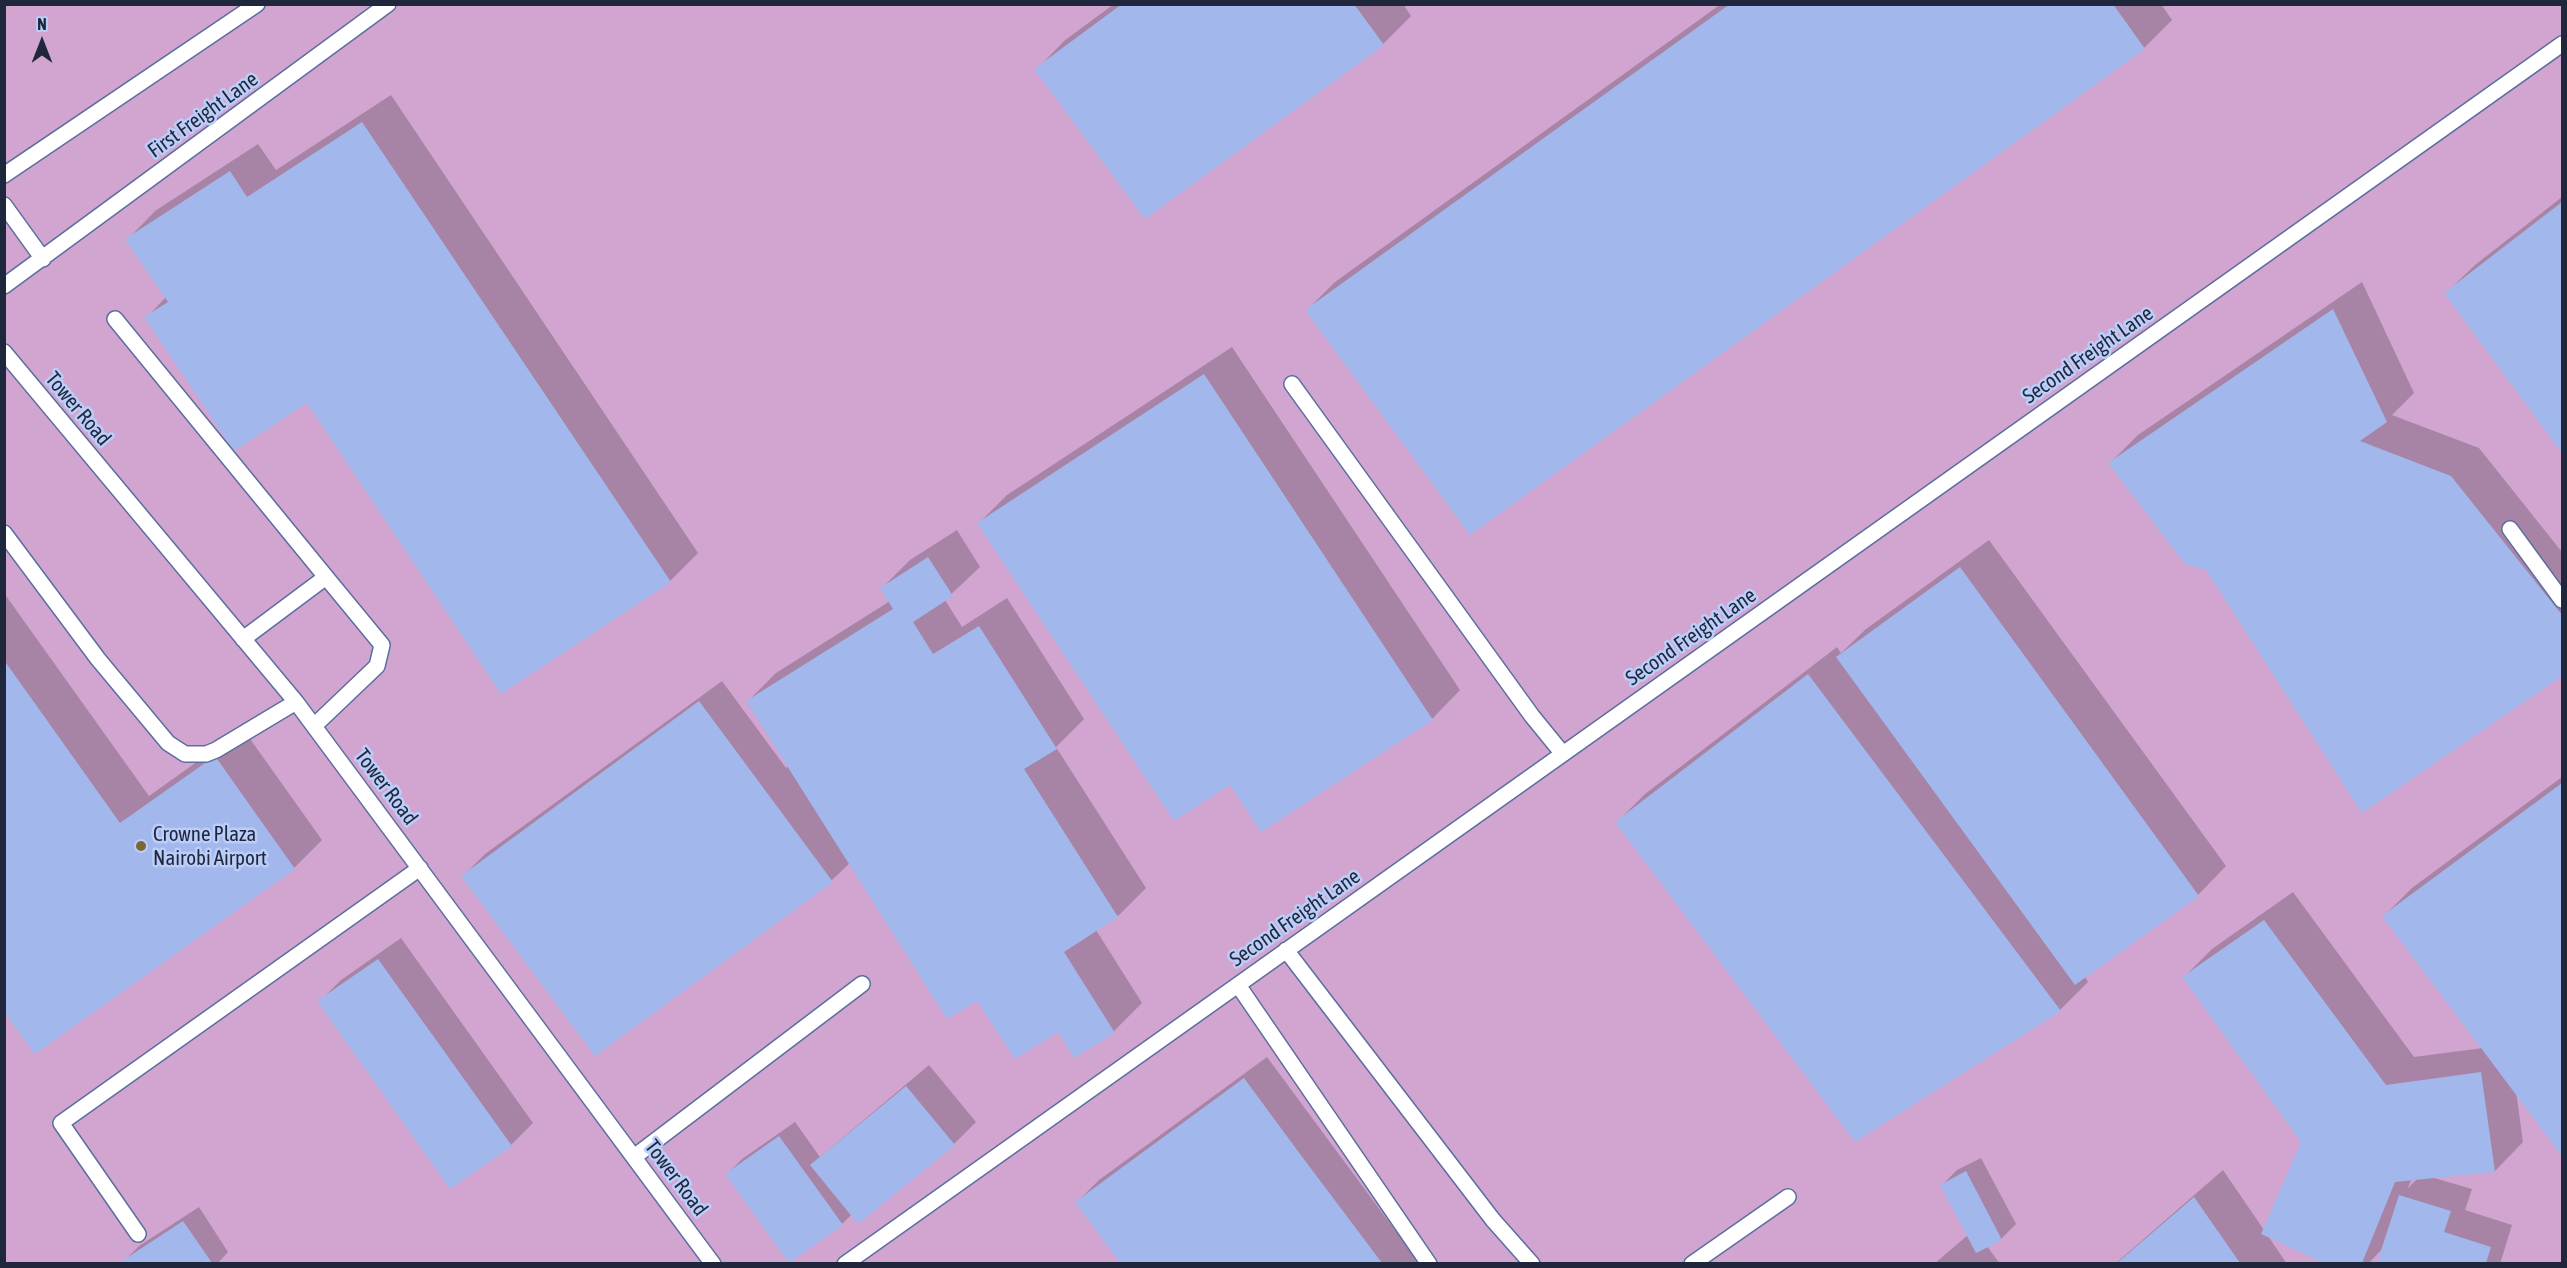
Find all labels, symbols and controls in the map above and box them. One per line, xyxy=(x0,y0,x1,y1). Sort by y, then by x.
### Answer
north arrow xyxy=(12,12,72,72)
text: N xyxy=(37,15,47,33)
street label: First Freight Lane xyxy=(143,67,263,163)
street label: Second Freight Lane xyxy=(2018,301,2158,409)
street label: Tower Road xyxy=(40,367,116,451)
street label: Second Freight Lane xyxy=(1621,583,1761,691)
street label: Tower Road xyxy=(349,744,423,830)
place label: Crowne Plaza Nairobi Airport xyxy=(153,821,267,871)
marker: Crowne Plaza Nairobi Airport xyxy=(134,839,148,853)
street label: Second Freight Lane xyxy=(1225,864,1365,972)
street label: Tower Road xyxy=(639,1135,713,1221)

